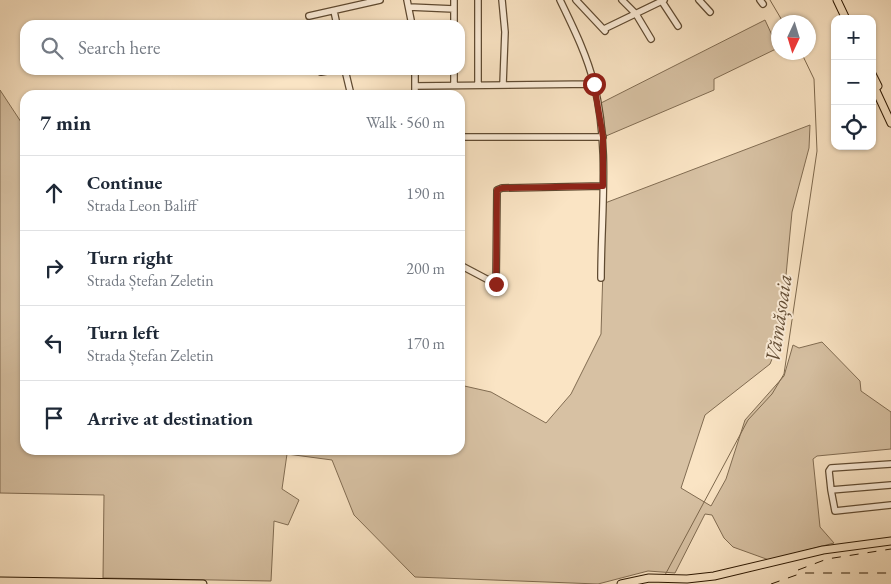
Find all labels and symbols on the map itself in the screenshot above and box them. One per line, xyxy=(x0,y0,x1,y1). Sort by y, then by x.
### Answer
north arrow xyxy=(771,15,816,60)
route start xyxy=(583,73,606,96)
water label: Vămășoaia xyxy=(758,272,798,364)
route end xyxy=(485,273,508,296)

